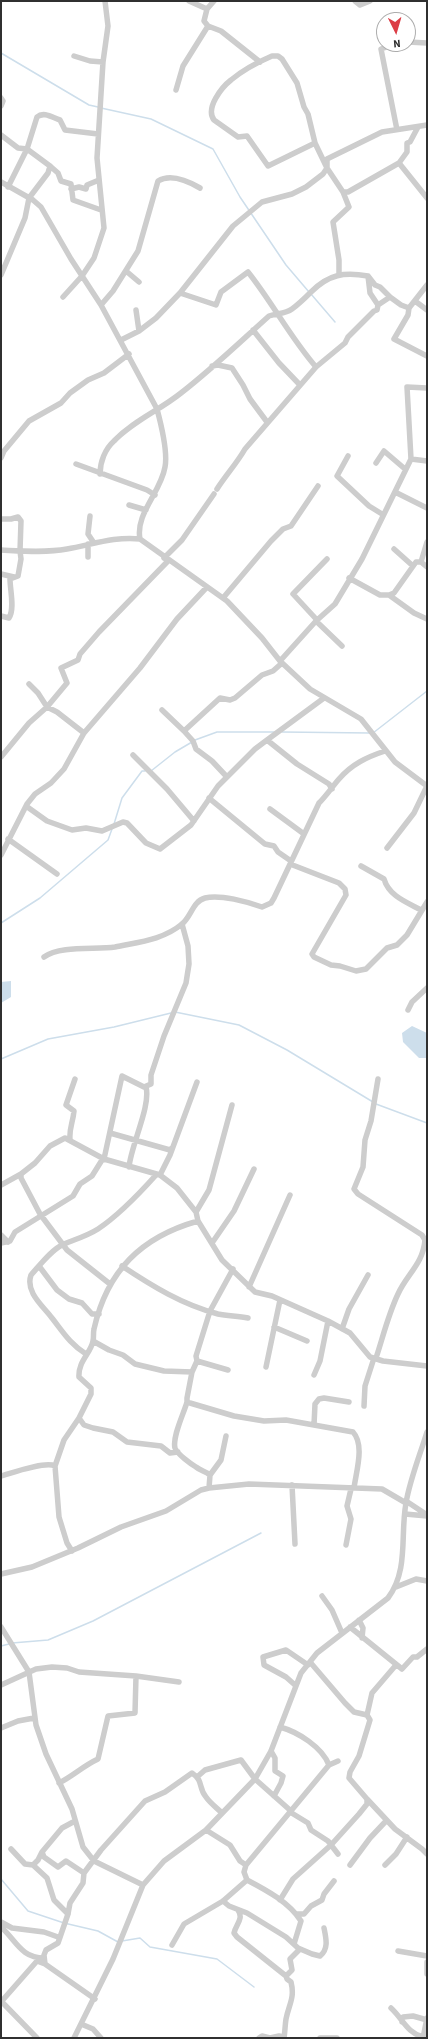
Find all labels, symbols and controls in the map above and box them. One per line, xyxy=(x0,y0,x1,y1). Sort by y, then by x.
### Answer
north arrow xyxy=(376,12,416,52)
text: N xyxy=(393,36,401,51)

